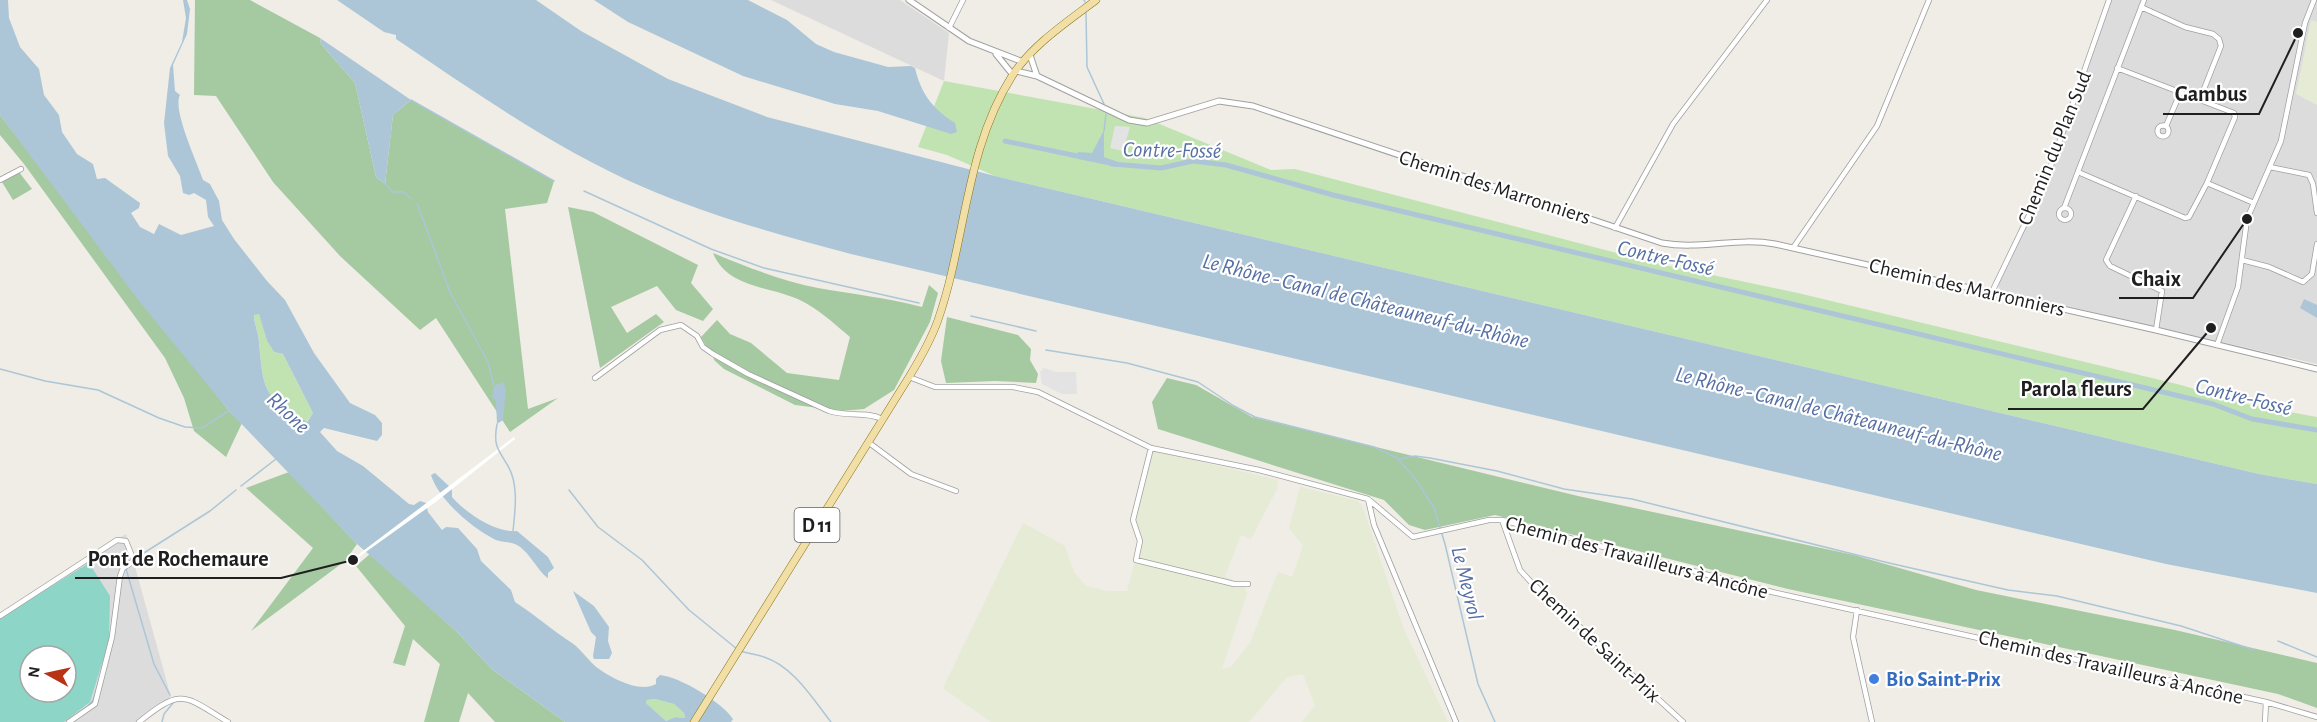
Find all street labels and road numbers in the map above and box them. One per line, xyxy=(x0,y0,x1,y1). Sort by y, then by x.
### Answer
street label: Chemin du Plan Sud xyxy=(2014,68,2095,228)
street label: Chemin des Marronniers xyxy=(1397,147,1593,228)
street label: Chemin des Marronniers xyxy=(1867,255,2067,320)
road number: D 11 xyxy=(794,508,840,542)
street label: Chemin des Travailleurs à Ancône xyxy=(1503,512,1770,603)
street label: Chemin de Saint-Prix xyxy=(1525,574,1664,706)
street label: Chemin des Travailleurs à Ancône xyxy=(1977,627,2245,708)

